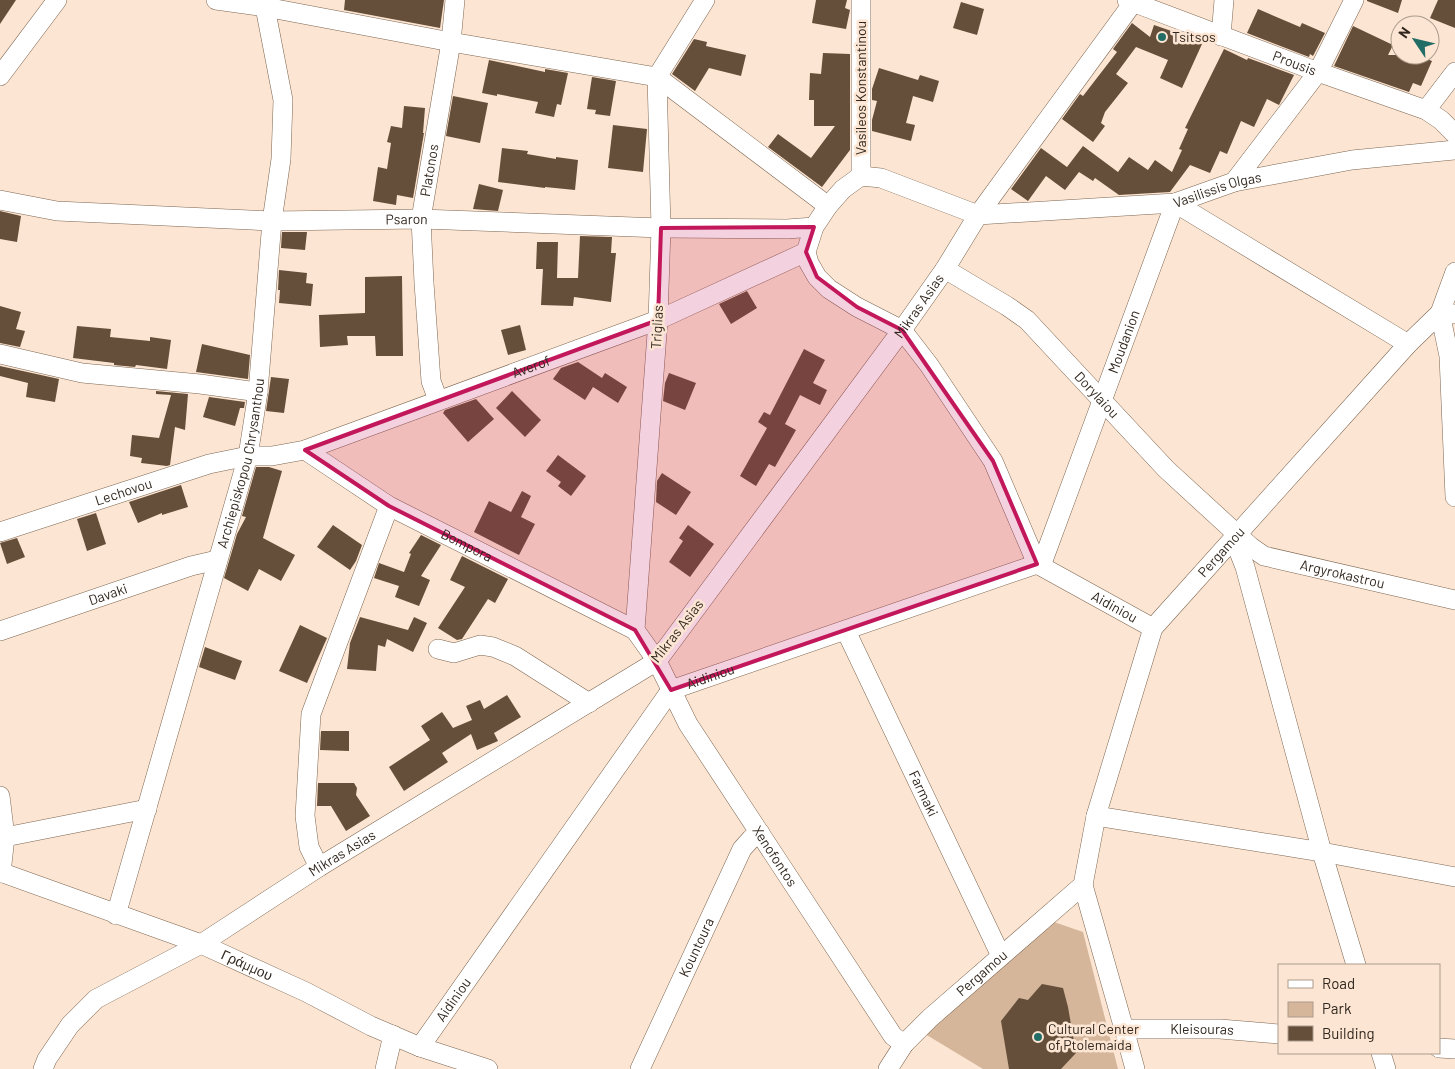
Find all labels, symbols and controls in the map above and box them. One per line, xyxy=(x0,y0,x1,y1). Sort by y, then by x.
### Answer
north arrow xyxy=(1390,15,1440,65)
street label: Vasileos Konstantinou xyxy=(852,21,869,155)
text: N xyxy=(1394,24,1414,41)
place label: Tsitsos xyxy=(1172,28,1216,45)
marker: Tsitsos xyxy=(1156,31,1168,43)
street label: Prousis xyxy=(1270,47,1319,79)
street label: Platonos xyxy=(416,142,442,198)
street label: Vasilissis Olgas xyxy=(1171,168,1263,211)
street label: Psaron xyxy=(385,210,428,227)
street label: Mikras Asias xyxy=(890,270,947,341)
street label: Triglias xyxy=(647,304,666,349)
street label: Moudanion xyxy=(1104,308,1143,376)
street label: Averof xyxy=(509,351,552,381)
street label: Dorylaiou xyxy=(1071,368,1123,421)
street label: Archiepiskopou Chrysanthou xyxy=(213,378,267,550)
street label: Lechovou xyxy=(93,474,154,509)
street label: Pergamou xyxy=(1194,523,1248,580)
street label: Bompora xyxy=(438,525,496,565)
street label: Argyrokastrou xyxy=(1299,556,1386,592)
street label: Davaki xyxy=(86,579,129,608)
street label: Aidiniou xyxy=(1089,587,1141,626)
street label: Mikras Asias xyxy=(647,596,707,665)
street label: Aidiniou xyxy=(684,660,736,692)
street label: Farmaki xyxy=(906,767,942,819)
street label: Xenofontos xyxy=(749,822,801,890)
street label: Mikras Asias xyxy=(305,826,378,879)
street label: Kountoura xyxy=(675,915,717,980)
street label: Γράμμου xyxy=(219,945,275,984)
street label: Pergamou xyxy=(953,946,1010,999)
legend xyxy=(1278,964,1440,1054)
street label: Aidiniou xyxy=(432,974,474,1024)
text: Road xyxy=(1322,974,1355,992)
text: Park xyxy=(1322,999,1352,1017)
place label: Cultural Center of Ptolemaida xyxy=(1048,1020,1139,1053)
street label: Kleisouras xyxy=(1170,1020,1235,1038)
text: Building xyxy=(1322,1024,1375,1042)
marker: Cultural Center of Ptolemaida xyxy=(1032,1031,1044,1043)

